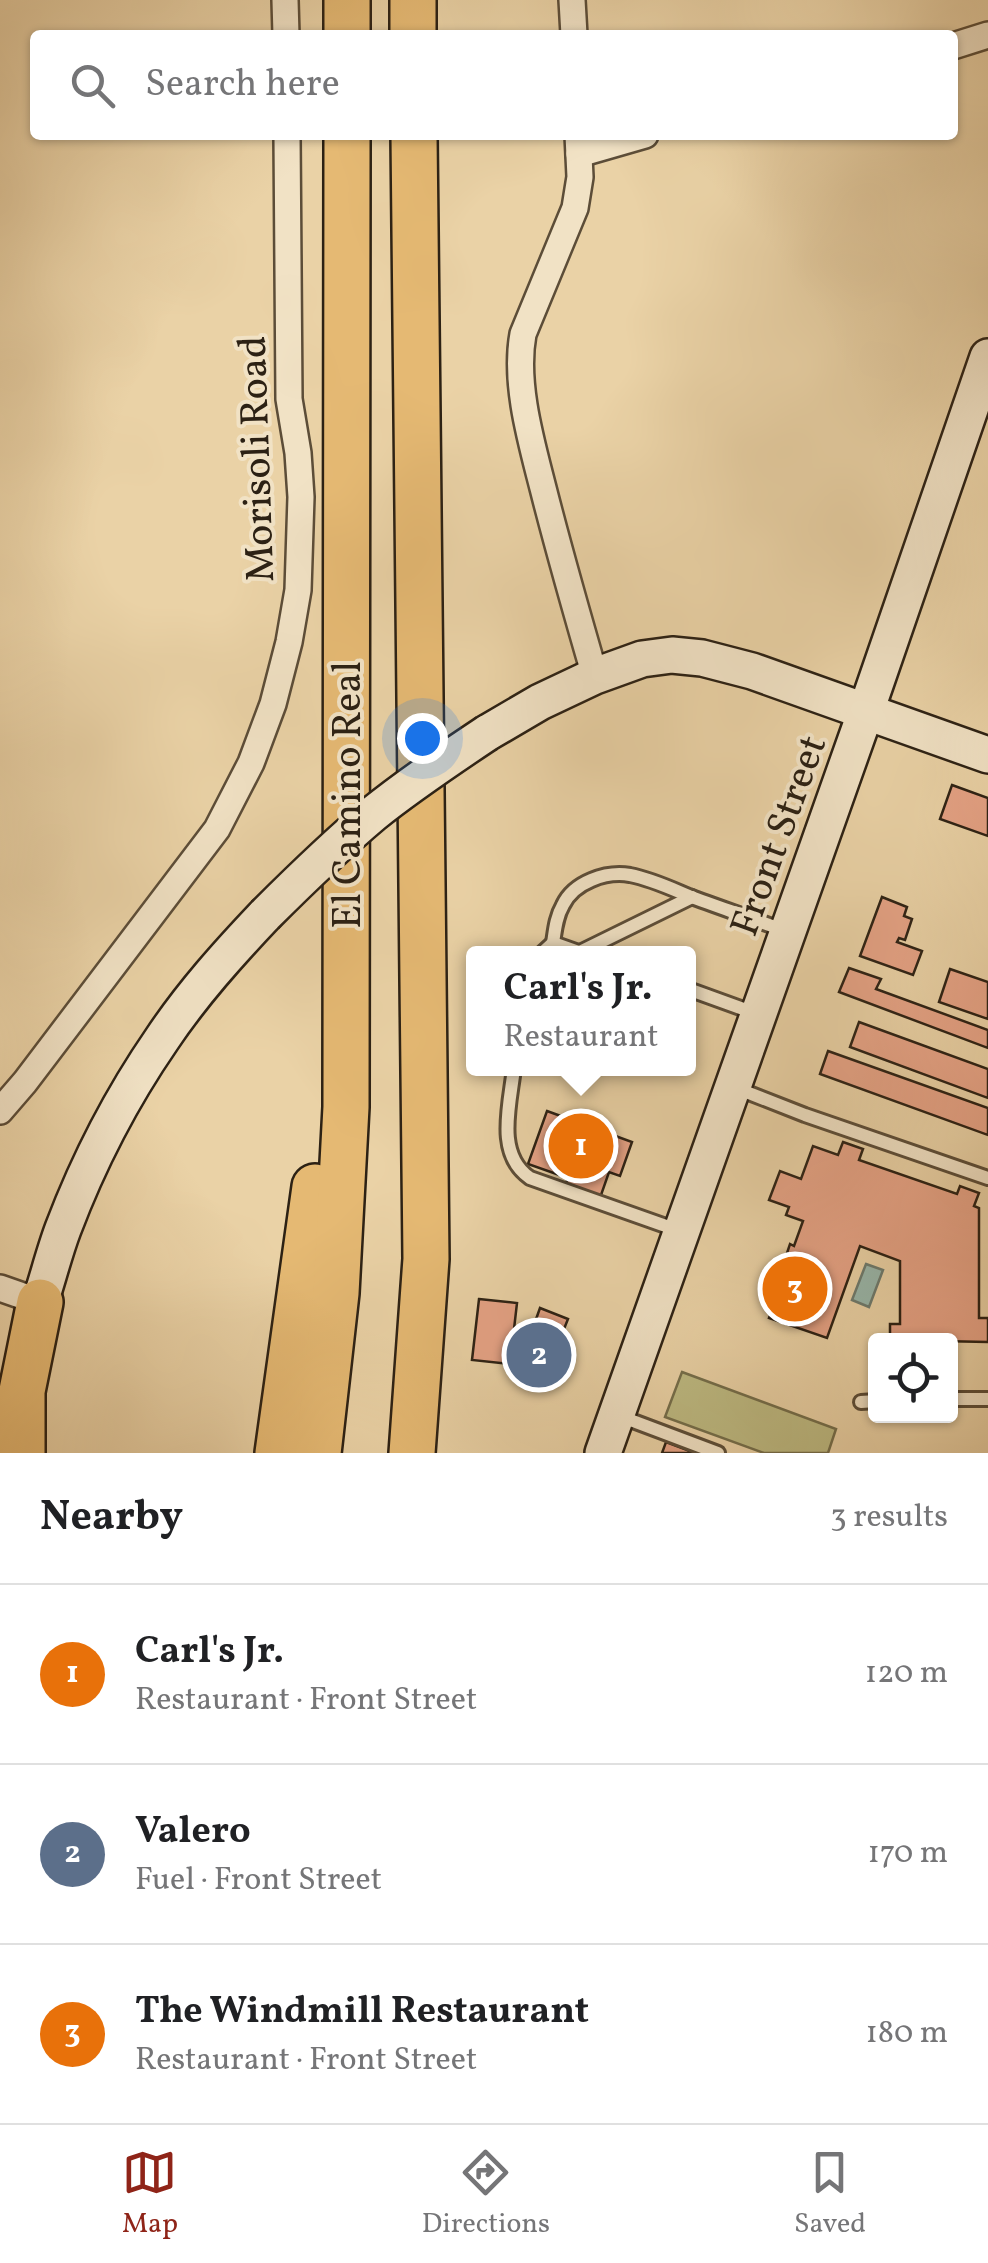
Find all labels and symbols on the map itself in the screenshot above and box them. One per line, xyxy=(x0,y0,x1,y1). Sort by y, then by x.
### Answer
street label: Morisoli Road xyxy=(227,335,291,583)
street label: El Camino Real xyxy=(322,661,378,929)
your location xyxy=(397,713,448,764)
street label: Front Street xyxy=(719,728,843,945)
pin: 1 xyxy=(548,1108,614,1184)
pin: 3 xyxy=(762,1252,828,1326)
pin: 2 xyxy=(506,1318,572,1392)

